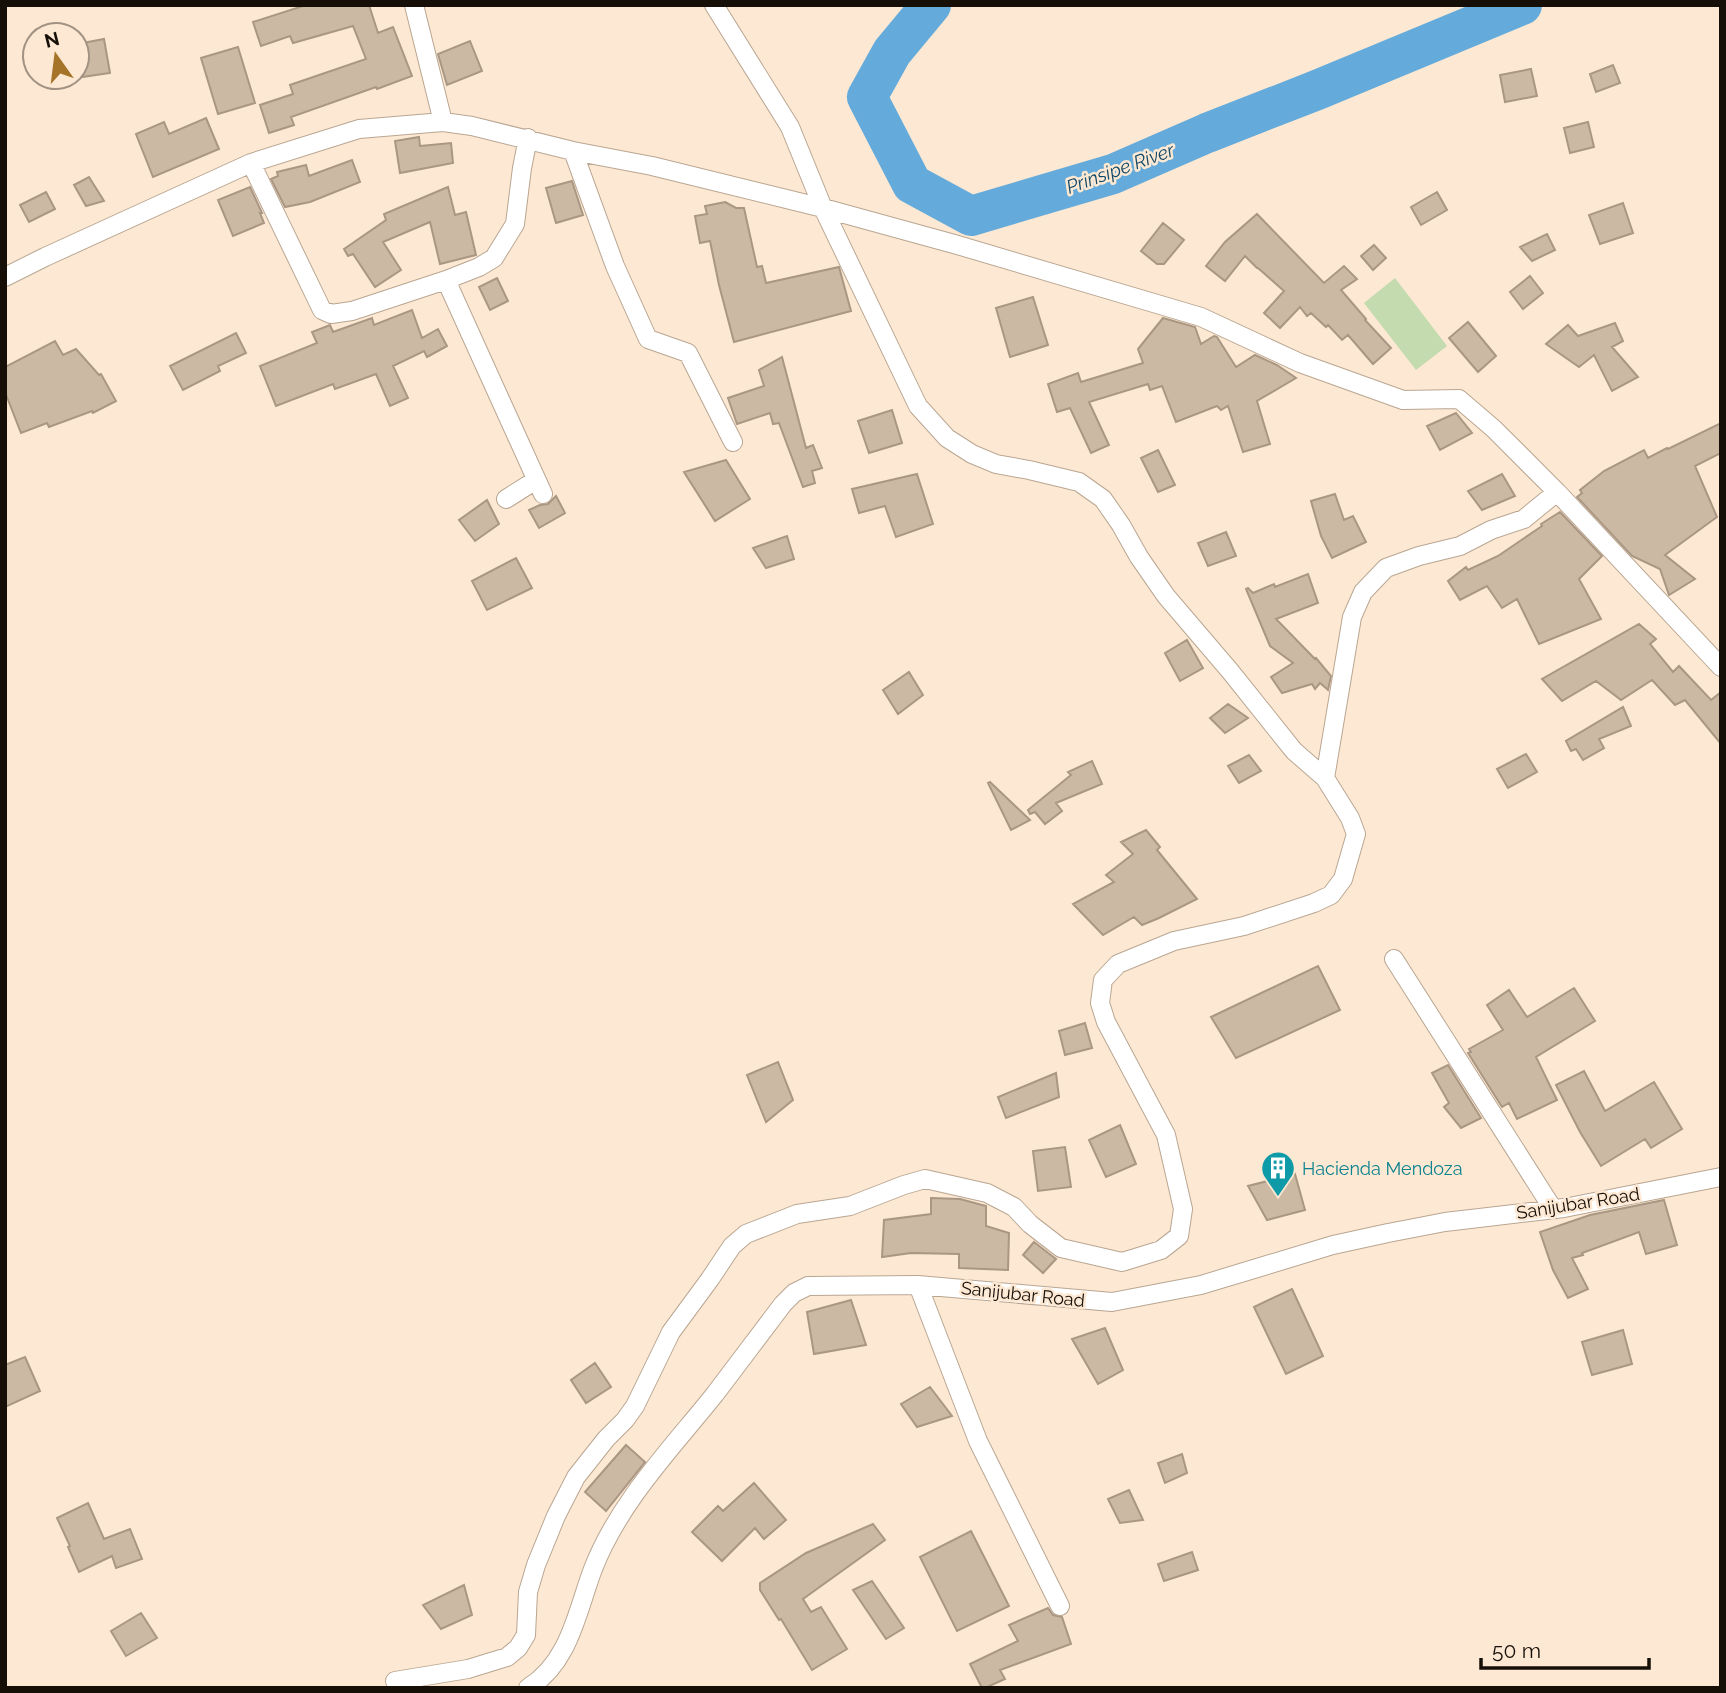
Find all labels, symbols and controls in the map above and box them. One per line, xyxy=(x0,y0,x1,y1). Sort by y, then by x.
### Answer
north arrow xyxy=(21,21,91,91)
text: N xyxy=(42,27,62,52)
water label: Prinsipe River xyxy=(1063,138,1178,198)
building icon: Hacienda Mendoza xyxy=(1259,1149,1297,1198)
place label: Hacienda Mendoza xyxy=(1302,1158,1463,1179)
street label: Sanijubar Road xyxy=(1515,1183,1641,1223)
street label: Sanijubar Road xyxy=(960,1277,1086,1311)
scale bar xyxy=(1481,1626,1649,1670)
text: 50 m xyxy=(1492,1638,1541,1663)

